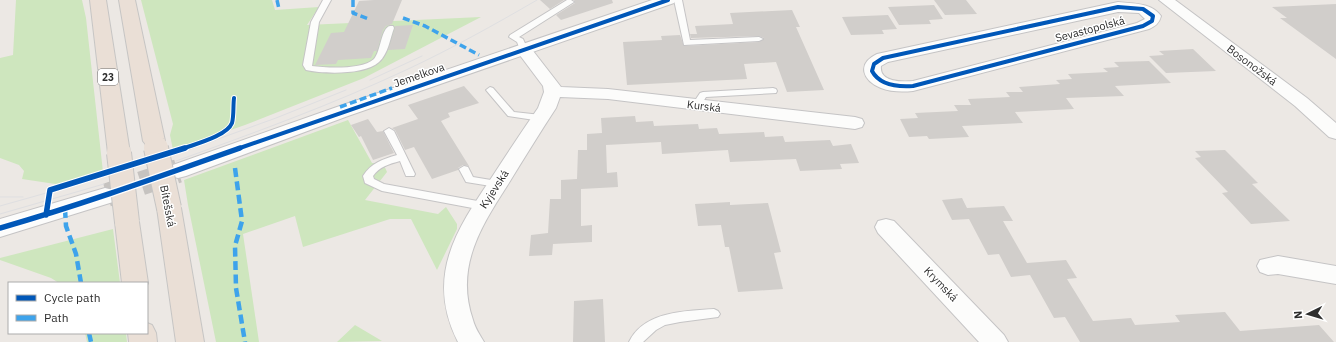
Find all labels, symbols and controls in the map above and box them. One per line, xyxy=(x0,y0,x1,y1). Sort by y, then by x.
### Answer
street label: Sevastopolská xyxy=(1054,13,1126,45)
street label: Bosonožská xyxy=(1224,42,1280,89)
street label: Jemelkova xyxy=(392,60,447,90)
road number: 23 xyxy=(98,69,118,85)
street label: Kurská xyxy=(686,97,722,115)
street label: Kyjevská xyxy=(476,167,512,211)
street label: Bítešská xyxy=(157,184,179,228)
street label: Krymská xyxy=(921,264,961,304)
legend xyxy=(8,282,148,334)
text: Cycle path xyxy=(44,290,101,305)
north arrow xyxy=(1288,294,1328,334)
text: Path xyxy=(44,310,69,325)
text: N xyxy=(1291,310,1305,319)

